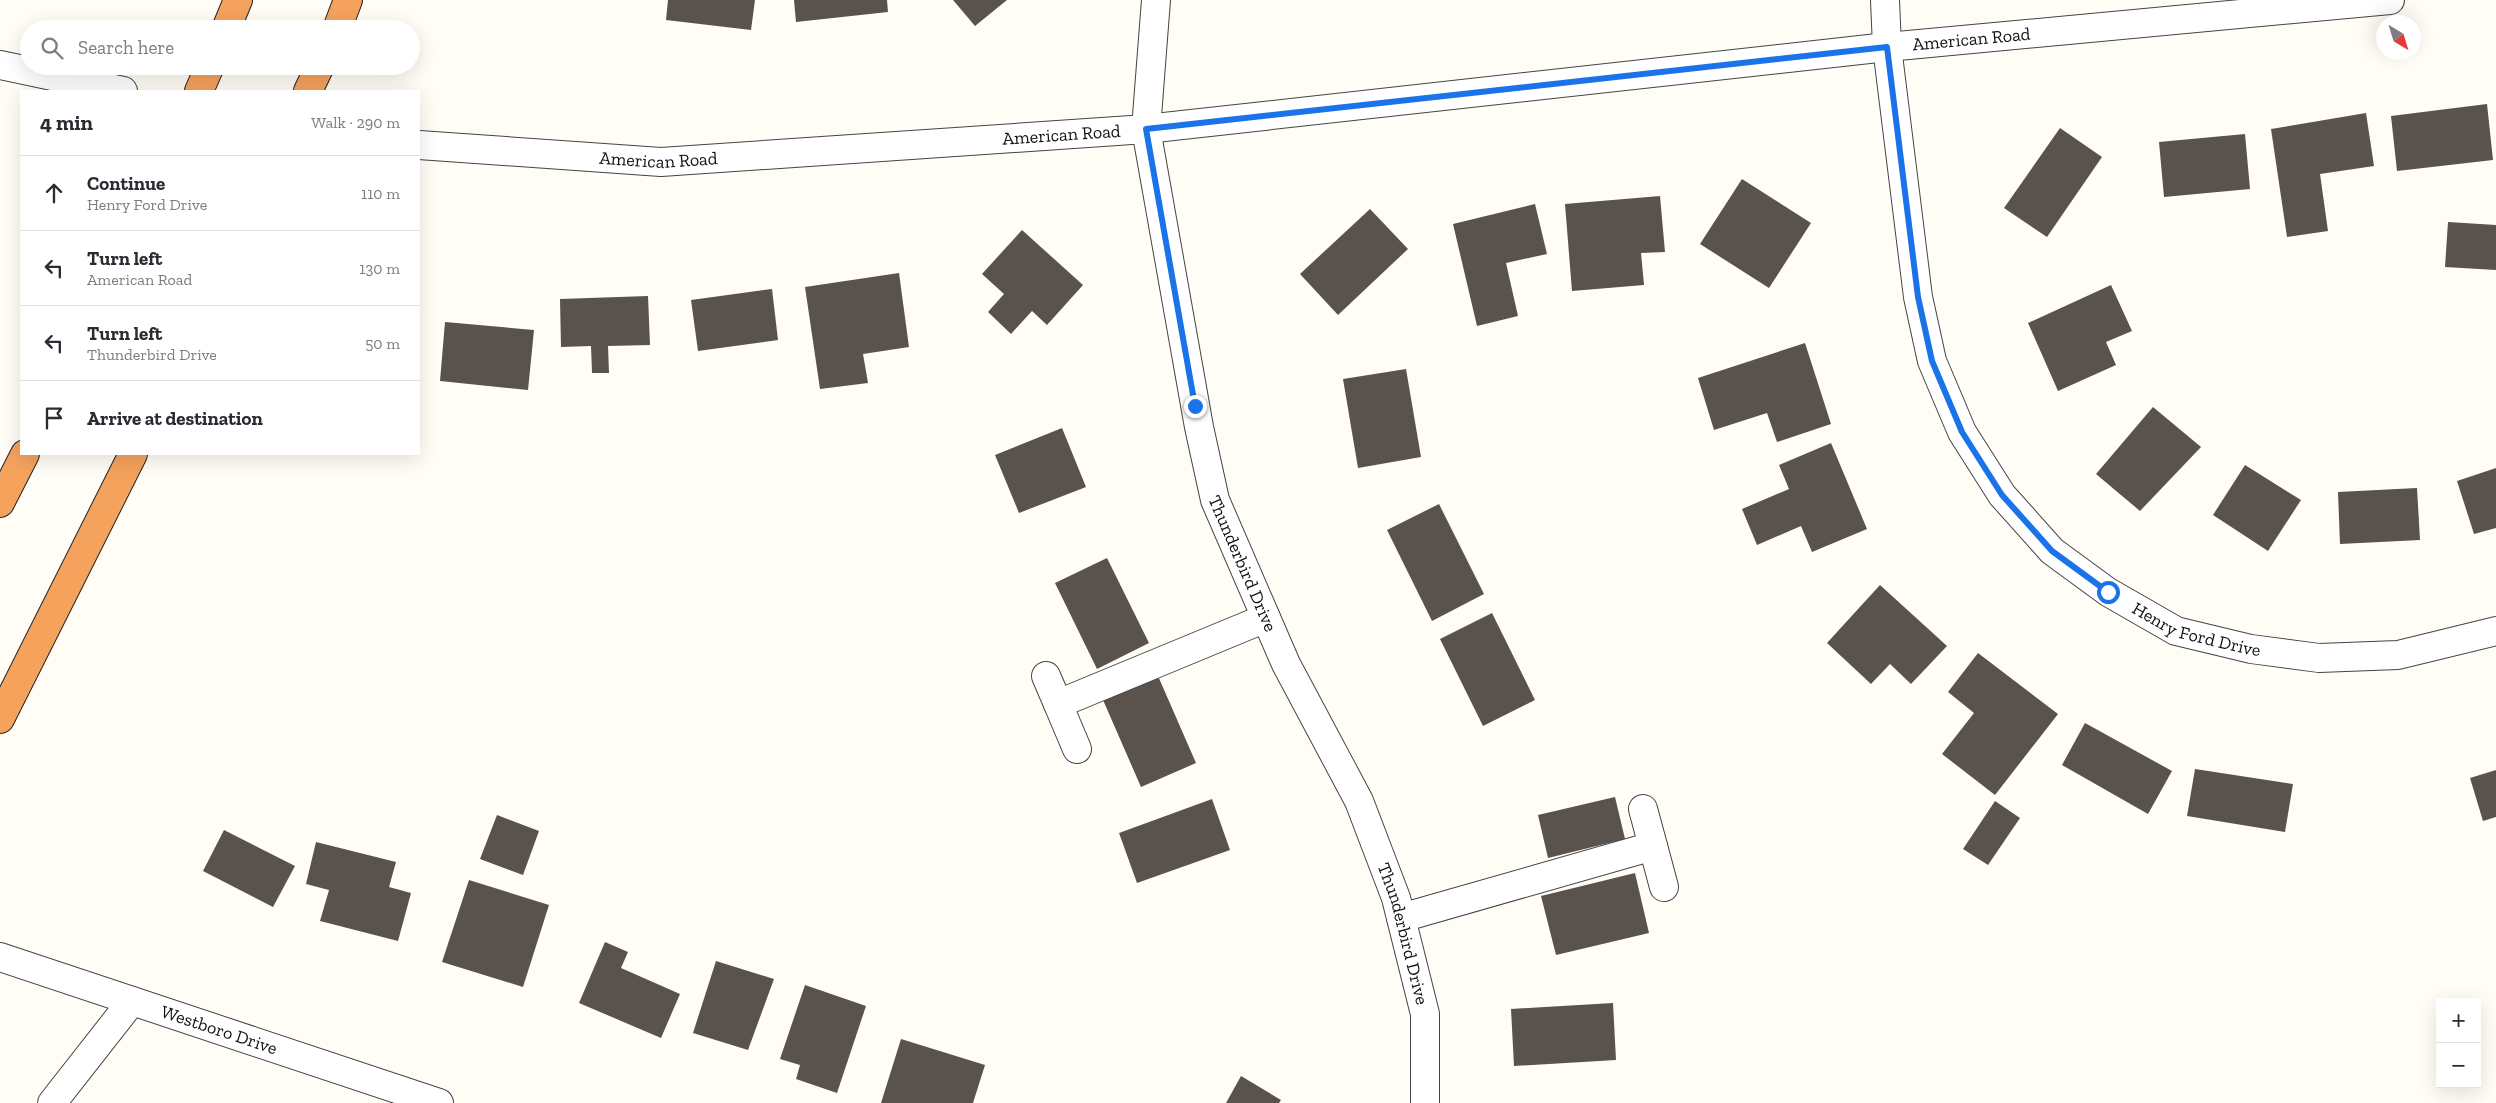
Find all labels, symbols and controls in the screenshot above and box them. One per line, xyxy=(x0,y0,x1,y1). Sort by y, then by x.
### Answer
north arrow xyxy=(2376,15,2421,60)
search box xyxy=(20,20,420,75)
street label: American Road xyxy=(1911,23,2032,56)
icon: search xyxy=(38,34,66,62)
text: Search here xyxy=(78,36,174,59)
text: 4 min xyxy=(40,110,93,135)
text: Walk · 290 m xyxy=(311,113,400,132)
street label: American Road xyxy=(1002,120,1121,150)
street label: American Road xyxy=(599,147,718,173)
text: Continue xyxy=(87,172,165,195)
icon: ahead xyxy=(40,179,68,207)
text: 110 m xyxy=(361,184,400,203)
text: Henry Ford Drive xyxy=(87,195,207,214)
text: Turn left xyxy=(87,247,162,270)
icon: left xyxy=(40,254,68,282)
text: 130 m xyxy=(359,259,400,278)
text: American Road xyxy=(87,270,192,289)
text: Turn left xyxy=(87,322,162,345)
icon: left xyxy=(40,329,68,357)
text: 50 m xyxy=(365,334,400,353)
text: Thunderbird Drive xyxy=(87,345,217,364)
route end xyxy=(1184,395,1207,418)
icon: arrive xyxy=(40,404,68,432)
text: Arrive at destination xyxy=(87,407,263,430)
street label: Thunderbird Drive xyxy=(1203,492,1282,635)
route start xyxy=(2097,581,2120,604)
street label: Henry Ford Drive xyxy=(2128,597,2262,661)
street label: Thunderbird Drive xyxy=(1373,860,1433,1007)
map controls xyxy=(2436,998,2481,1088)
button: + xyxy=(2436,998,2481,1043)
street label: Westboro Drive xyxy=(158,1000,280,1059)
button: − xyxy=(2436,1043,2481,1088)

